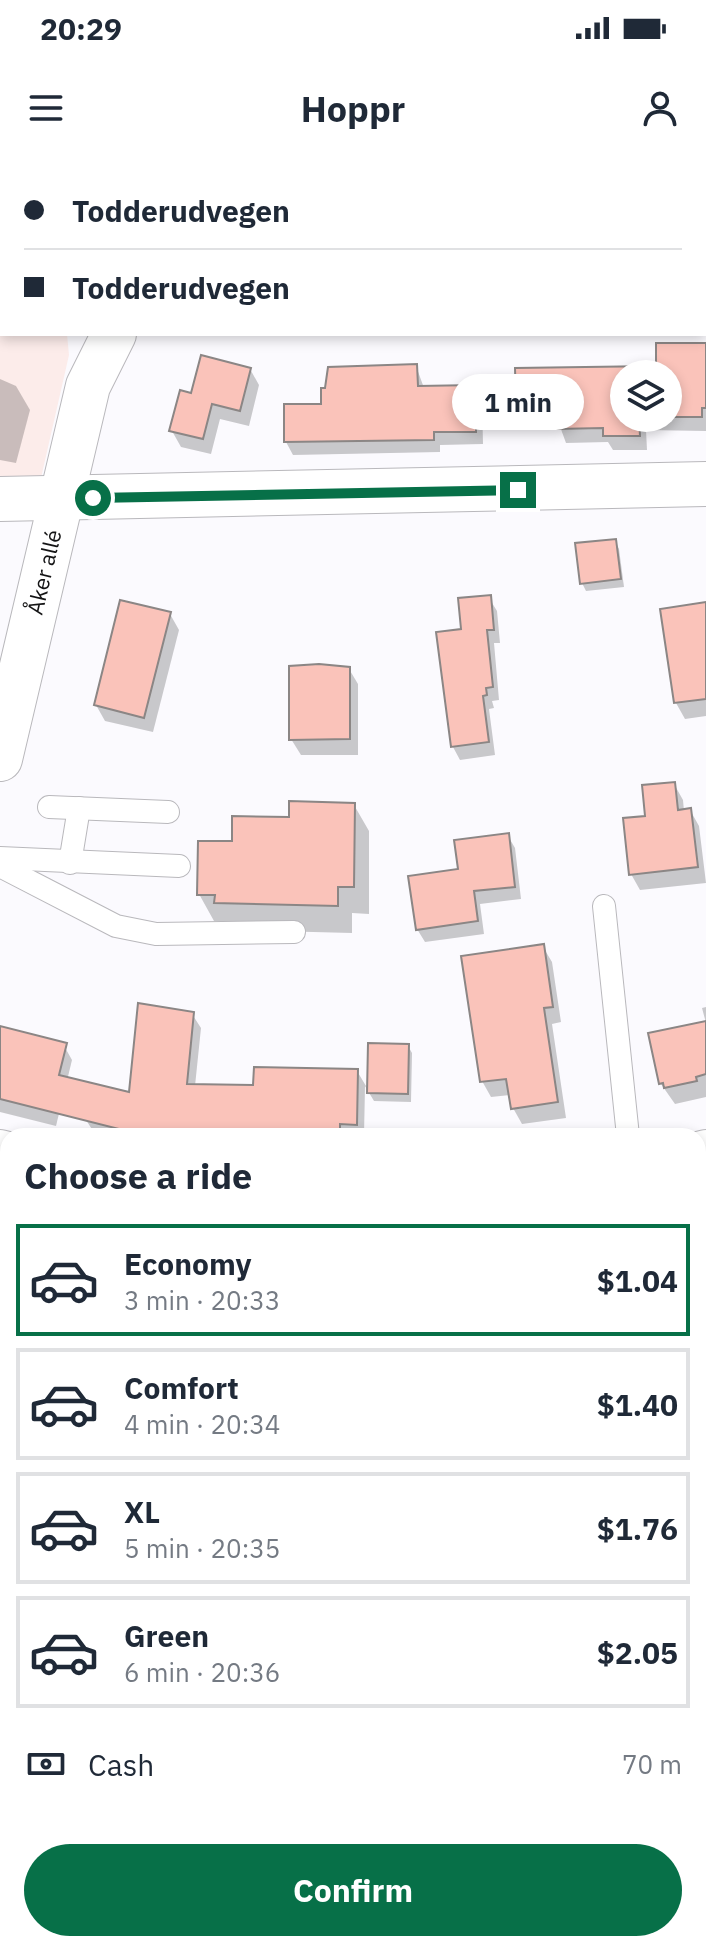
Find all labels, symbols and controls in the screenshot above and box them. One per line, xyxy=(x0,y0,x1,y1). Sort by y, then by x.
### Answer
text: 20:29 xyxy=(40,9,122,48)
text: Hoppr xyxy=(301,85,405,132)
icon: menu xyxy=(24,86,68,130)
icon: person xyxy=(638,86,682,130)
text: Todderudvegen xyxy=(72,191,290,230)
text: Todderudvegen xyxy=(72,268,290,307)
map controls xyxy=(610,360,682,432)
button: layers xyxy=(610,360,682,432)
callout: 1 min xyxy=(452,374,584,430)
text: 1 min xyxy=(484,385,552,419)
route end xyxy=(500,472,536,508)
route start xyxy=(75,480,111,516)
street label: Åker allé xyxy=(20,527,68,617)
text: Choose a ride xyxy=(24,1152,252,1199)
icon: car xyxy=(28,1244,100,1316)
text: Economy xyxy=(124,1244,252,1283)
text: $1.04 xyxy=(597,1261,678,1300)
text: 3 min · 20:33 xyxy=(124,1283,280,1317)
icon: car xyxy=(28,1368,100,1440)
text: Comfort xyxy=(124,1368,239,1407)
text: $1.40 xyxy=(597,1385,678,1424)
text: 4 min · 20:34 xyxy=(124,1407,280,1441)
icon: car xyxy=(28,1492,100,1564)
text: XL xyxy=(124,1492,160,1531)
text: $1.76 xyxy=(597,1509,678,1548)
text: 5 min · 20:35 xyxy=(124,1531,280,1565)
icon: car xyxy=(28,1616,100,1688)
text: Green xyxy=(124,1616,209,1655)
text: $2.05 xyxy=(597,1633,678,1672)
text: 6 min · 20:36 xyxy=(124,1655,280,1689)
icon: cash xyxy=(24,1742,68,1786)
text: Cash xyxy=(88,1745,154,1784)
text: 70 m xyxy=(622,1747,682,1781)
button: Confirm xyxy=(24,1844,682,1936)

